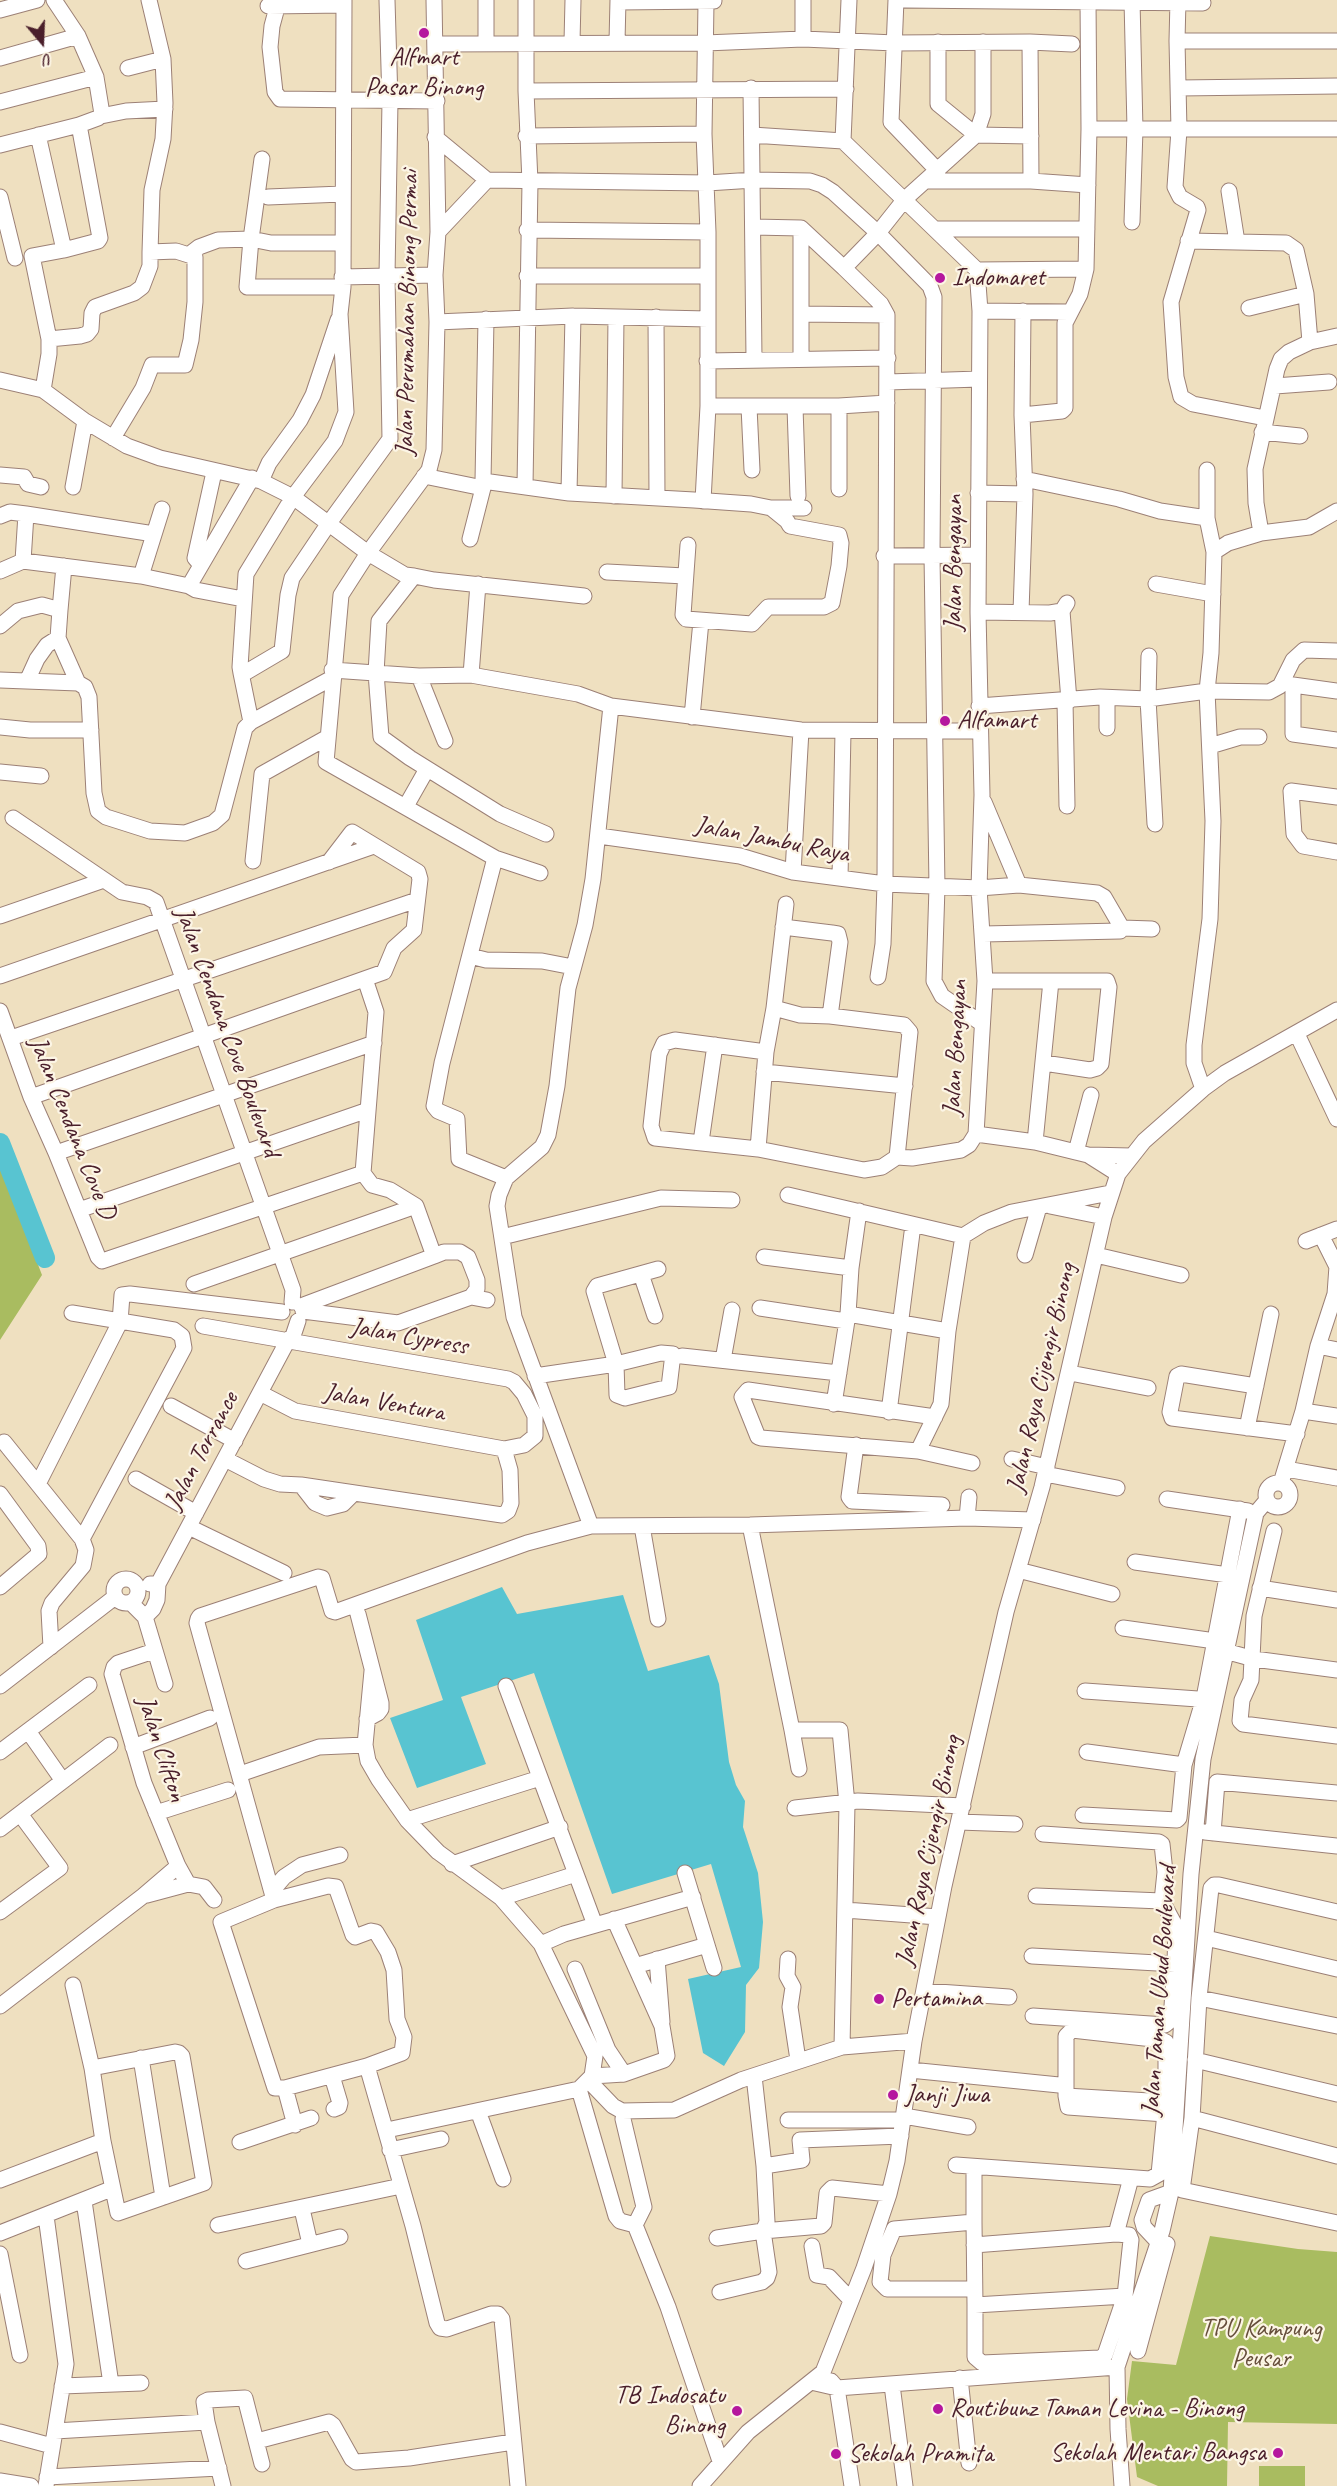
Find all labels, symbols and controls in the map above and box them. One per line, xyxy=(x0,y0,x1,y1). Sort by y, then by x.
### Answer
north arrow xyxy=(12,12,72,72)
marker: Alfmart Pasar Binong xyxy=(417,26,431,40)
place label: Alfmart Pasar Binong xyxy=(365,42,483,104)
text: U xyxy=(41,48,55,70)
street label: Jalan Perumahan Binong Permai xyxy=(390,170,426,456)
place label: Indomaret xyxy=(952,262,1045,294)
marker: Indomaret xyxy=(933,271,947,285)
street label: Jalan Bengayan xyxy=(938,495,970,631)
place label: Alfamart xyxy=(957,705,1036,737)
marker: Alfamart xyxy=(938,714,952,728)
street label: Jalan Jambu Raya xyxy=(692,810,852,870)
street label: Jalan Cendana Cove Boulevard xyxy=(167,903,287,1161)
street label: Jalan Bengayan xyxy=(937,979,975,1117)
street label: Jalan Cendana Cove D xyxy=(21,1032,123,1224)
street label: Jalan Raya Cijengir Binong xyxy=(1000,1260,1084,1496)
street label: Jalan Cypress xyxy=(348,1311,470,1363)
street label: Jalan Ventura xyxy=(321,1377,447,1429)
street label: Jalan Torrance xyxy=(158,1387,246,1515)
street label: Jalan Clifton xyxy=(129,1692,193,1806)
street label: Jalan Raya Cijengir Binong xyxy=(889,1733,969,1969)
street label: Jalan Taman Ubud Boulevard xyxy=(1136,1865,1184,2117)
place label: Pertamina xyxy=(891,1983,982,2015)
marker: Pertamina xyxy=(872,1992,886,2006)
place label: Janji Jiwa xyxy=(905,2079,989,2111)
marker: Janji Jiwa xyxy=(886,2088,900,2102)
park label: TPU Kampung Peusar xyxy=(1200,2313,1322,2374)
place label: TB Indosatu Binong xyxy=(615,2380,725,2442)
place label: Routibunz Taman Levina - Binong xyxy=(950,2393,1244,2425)
marker: Routibunz Taman Levina - Binong xyxy=(931,2402,945,2416)
marker: TB Indosatu Binong xyxy=(730,2404,744,2418)
place label: Sekolah Mentari Bangsa xyxy=(1050,2437,1266,2469)
place label: Sekolah Pramita xyxy=(848,2438,993,2470)
marker: Sekolah Mentari Bangsa xyxy=(1271,2446,1285,2460)
marker: Sekolah Pramita xyxy=(829,2447,843,2461)

